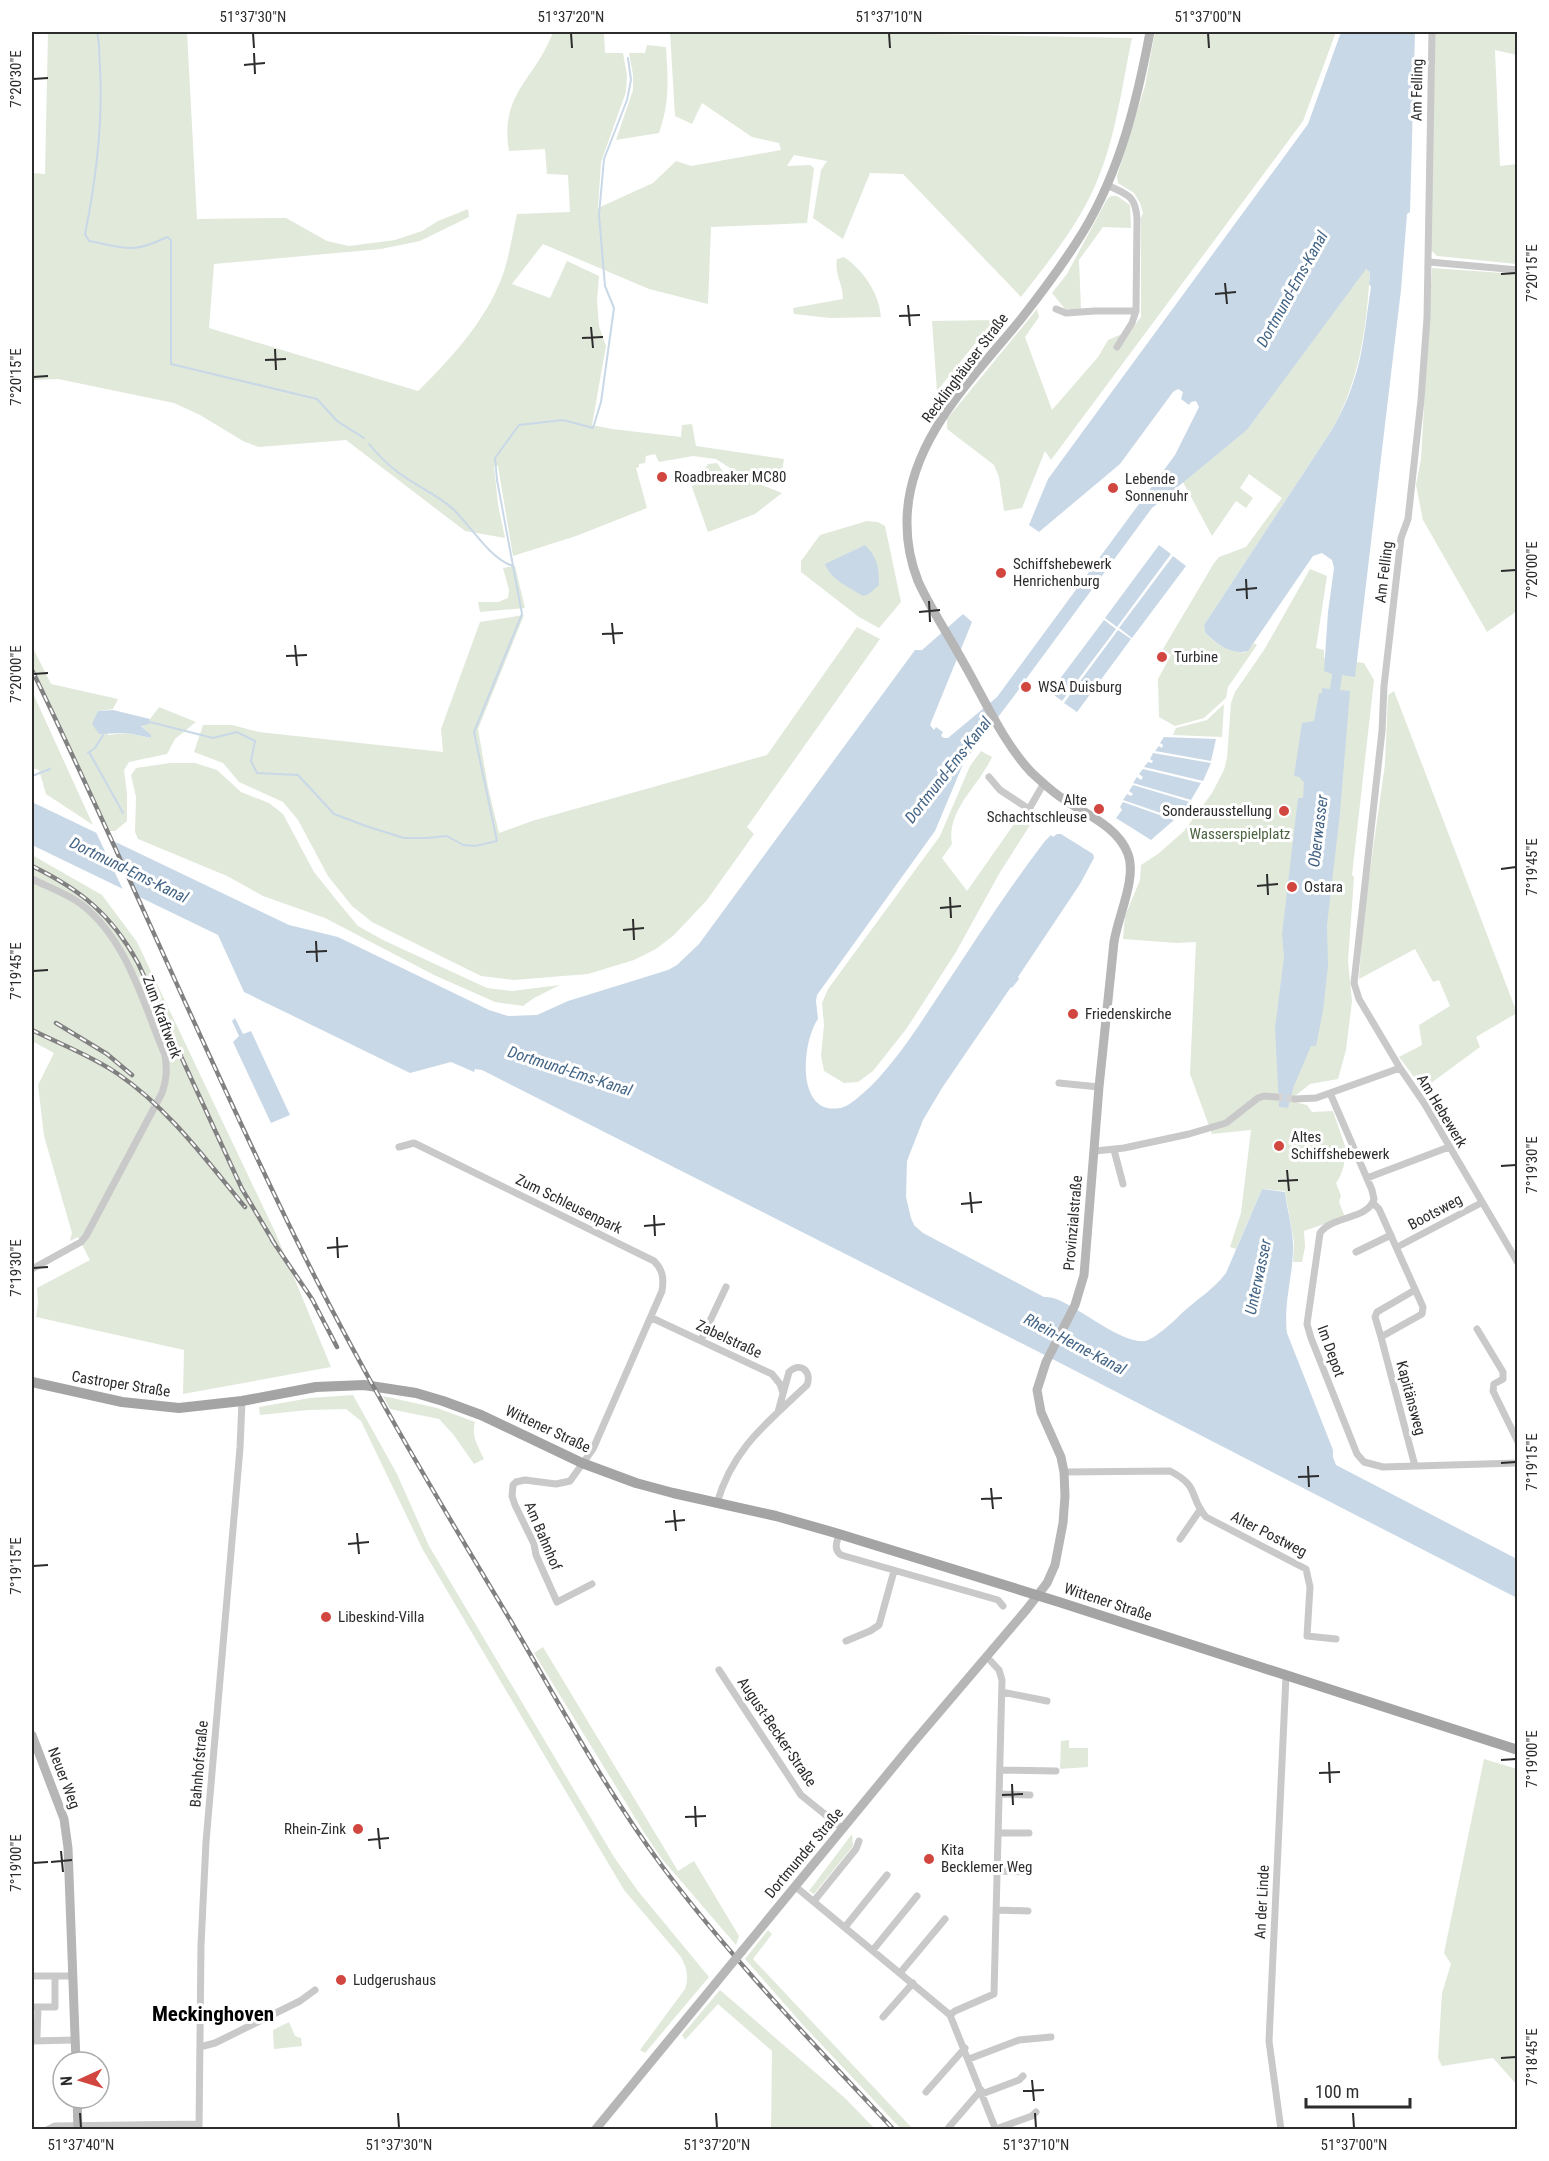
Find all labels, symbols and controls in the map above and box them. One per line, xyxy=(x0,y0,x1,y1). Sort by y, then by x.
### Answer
text: 51°37'30"N xyxy=(220,8,286,26)
text: 51°37'20"N xyxy=(538,8,604,26)
text: 51°37'10"N xyxy=(856,8,922,26)
text: 51°37'00"N xyxy=(1175,8,1241,26)
text: 7°20'30"E xyxy=(7,50,25,108)
street label: Am Felling xyxy=(1407,59,1427,121)
water label: Dortmund-Ems-Kanal xyxy=(1252,227,1332,350)
text: 7°20'15"E xyxy=(1523,244,1541,302)
street label: Recklinghäuser Straße xyxy=(918,310,1012,426)
text: 7°20'15"E xyxy=(7,348,25,406)
place label: Roadbreaker MC80 xyxy=(674,468,786,486)
marker: Roadbreaker MC80 xyxy=(655,470,669,484)
place label: Lebende Sonnenuhr xyxy=(1125,470,1189,505)
marker: Lebende Sonnenuhr xyxy=(1106,481,1120,495)
street label: Am Felling xyxy=(1371,540,1397,604)
text: 7°20'00"E xyxy=(1523,541,1541,599)
place label: Schiffshebewerk Henrichenburg xyxy=(1013,555,1112,590)
marker: Schiffshebewerk Henrichenburg xyxy=(994,566,1008,580)
text: 7°20'00"E xyxy=(7,645,25,703)
place label: Turbine xyxy=(1174,648,1218,666)
marker: Turbine xyxy=(1155,650,1169,664)
place label: WSA Duisburg xyxy=(1038,678,1122,696)
marker: WSA Duisburg xyxy=(1019,680,1033,694)
water label: Dortmund-Ems-Kanal xyxy=(901,713,996,827)
place label: Alte Schachtschleuse xyxy=(987,791,1087,826)
water label: Oberwasser xyxy=(1304,792,1332,868)
marker: Alte Schachtschleuse xyxy=(1092,802,1106,816)
place label: Sonderausstellung xyxy=(1162,802,1272,820)
marker: Sonderausstellung xyxy=(1277,804,1291,818)
park label: Wasserspielplatz xyxy=(1190,825,1290,843)
water label: Dortmund-Ems-Kanal xyxy=(67,833,192,907)
text: 7°19'45"E xyxy=(1523,838,1541,896)
place label: Ostara xyxy=(1304,878,1343,896)
marker: Ostara xyxy=(1285,880,1299,894)
text: 7°19'45"E xyxy=(7,942,25,1000)
street label: Zum Kraftwerk xyxy=(139,973,185,1061)
place label: Friedenskirche xyxy=(1085,1005,1171,1023)
marker: Friedenskirche xyxy=(1066,1007,1080,1021)
water label: Dortmund-Ems-Kanal xyxy=(506,1042,635,1100)
street label: Am Hebewerk xyxy=(1413,1071,1471,1151)
place label: Altes Schiffshebewerk xyxy=(1291,1128,1390,1163)
text: 7°19'30"E xyxy=(1523,1136,1541,1194)
marker: Altes Schiffshebewerk xyxy=(1272,1139,1286,1153)
street label: Zum Schleusenpark xyxy=(513,1170,625,1238)
street label: Provinzialstraße xyxy=(1060,1175,1086,1271)
street label: Bootsweg xyxy=(1405,1190,1465,1234)
water label: Unterwasser xyxy=(1241,1236,1276,1316)
text: 7°19'30"E xyxy=(7,1239,25,1297)
water label: Rhein-Herne-Kanal xyxy=(1021,1309,1130,1379)
street label: Zabelstraße xyxy=(693,1316,765,1362)
street label: Im Depot xyxy=(1313,1323,1349,1379)
street label: Kapitänsweg xyxy=(1392,1359,1430,1437)
street label: Castroper Straße xyxy=(70,1367,172,1401)
street label: Wittener Straße xyxy=(503,1401,593,1457)
text: 7°19'15"E xyxy=(1523,1433,1541,1491)
street label: Am Bahnhof xyxy=(520,1499,566,1573)
street label: Alter Postweg xyxy=(1228,1507,1310,1561)
text: 7°19'15"E xyxy=(7,1537,25,1595)
street label: Wittener Straße xyxy=(1062,1579,1154,1625)
place label: Libeskind-Villa xyxy=(338,1608,424,1626)
marker: Libeskind-Villa xyxy=(319,1610,333,1624)
street label: August-Becker-Straße xyxy=(734,1674,820,1790)
street label: Bahnhofstraße xyxy=(186,1720,212,1808)
text: 7°19'00"E xyxy=(1523,1730,1541,1788)
street label: Neuer Weg xyxy=(44,1745,84,1811)
street label: Dortmunder Straße xyxy=(761,1804,847,1902)
place label: Rhein-Zink xyxy=(284,1820,346,1838)
marker: Rhein-Zink xyxy=(351,1822,365,1836)
text: 7°19'00"E xyxy=(7,1834,25,1892)
place label: Kita Becklemer Weg xyxy=(941,1841,1032,1876)
marker: Kita Becklemer Weg xyxy=(922,1852,936,1866)
street label: An der Linde xyxy=(1251,1864,1273,1940)
place label: Ludgerushaus xyxy=(353,1971,436,1989)
marker: Ludgerushaus xyxy=(334,1973,348,1987)
district label: Meckinghoven xyxy=(152,2002,274,2026)
text: 7°18'45"E xyxy=(1523,2028,1541,2086)
north arrow xyxy=(51,2050,111,2110)
scale bar xyxy=(1306,2071,1410,2109)
text: N xyxy=(57,2075,76,2087)
text: 100 m xyxy=(1315,2081,1359,2102)
text: 51°37'40"N xyxy=(48,2136,114,2154)
text: 51°37'30"N xyxy=(366,2136,432,2154)
text: 51°37'20"N xyxy=(684,2136,750,2154)
text: 51°37'10"N xyxy=(1003,2136,1069,2154)
text: 51°37'00"N xyxy=(1321,2136,1387,2154)

